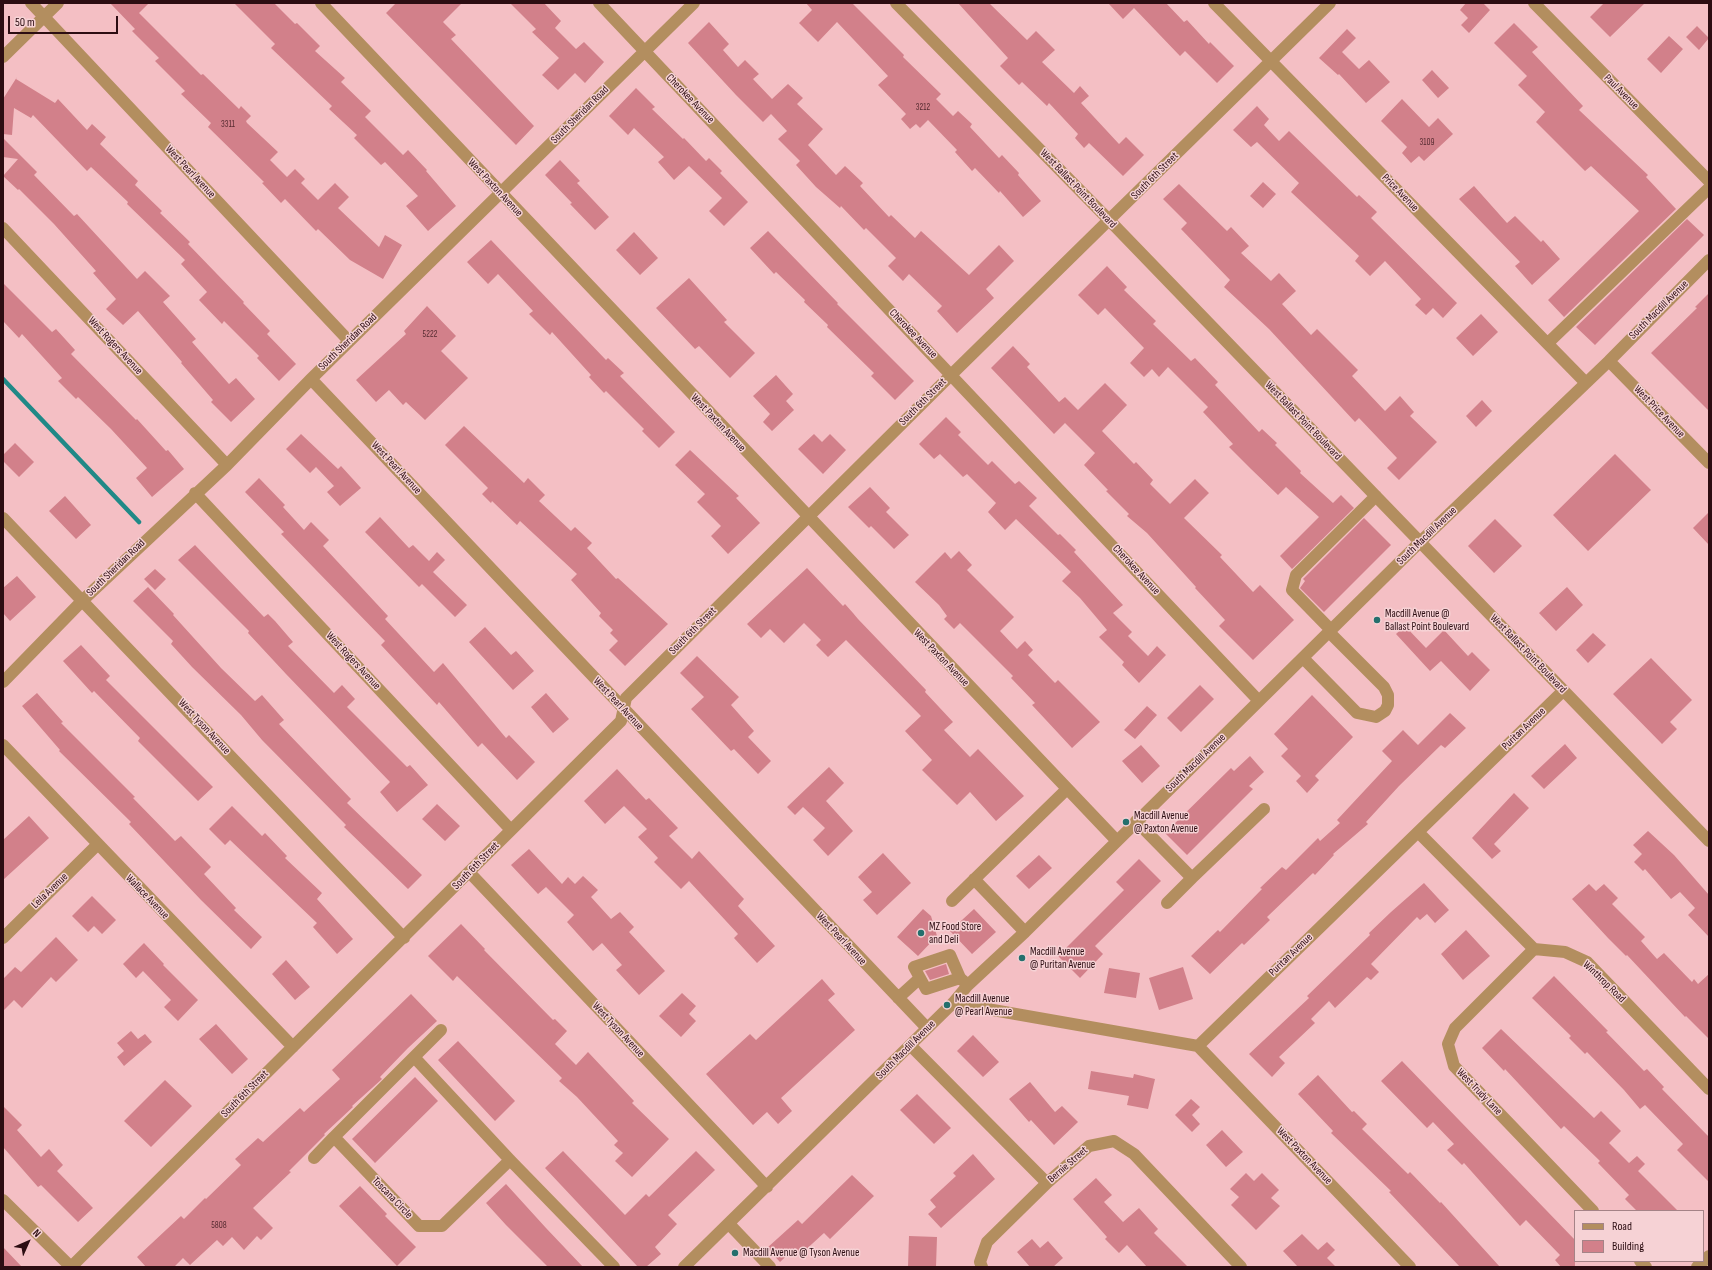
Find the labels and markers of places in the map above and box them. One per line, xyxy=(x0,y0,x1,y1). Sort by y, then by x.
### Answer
place label: Macdill Avenue @ Ballast Point Boulevard xyxy=(1385,607,1469,633)
marker: Macdill Avenue @ Ballast Point Boulevard xyxy=(1372,615,1382,625)
place label: Macdill Avenue @ Paxton Avenue xyxy=(1134,809,1198,835)
marker: Macdill Avenue @ Paxton Avenue xyxy=(1121,817,1131,827)
place label: MZ Food Store and Deli xyxy=(929,920,981,946)
marker: MZ Food Store and Deli xyxy=(916,928,926,938)
place label: Macdill Avenue @ Puritan Avenue xyxy=(1030,945,1095,971)
marker: Macdill Avenue @ Puritan Avenue xyxy=(1017,953,1027,963)
place label: Macdill Avenue @ Pearl Avenue xyxy=(955,992,1012,1018)
marker: Macdill Avenue @ Pearl Avenue xyxy=(942,1000,952,1010)
place label: Macdill Avenue @ Tyson Avenue xyxy=(743,1246,859,1260)
marker: Macdill Avenue @ Tyson Avenue xyxy=(730,1248,740,1258)

